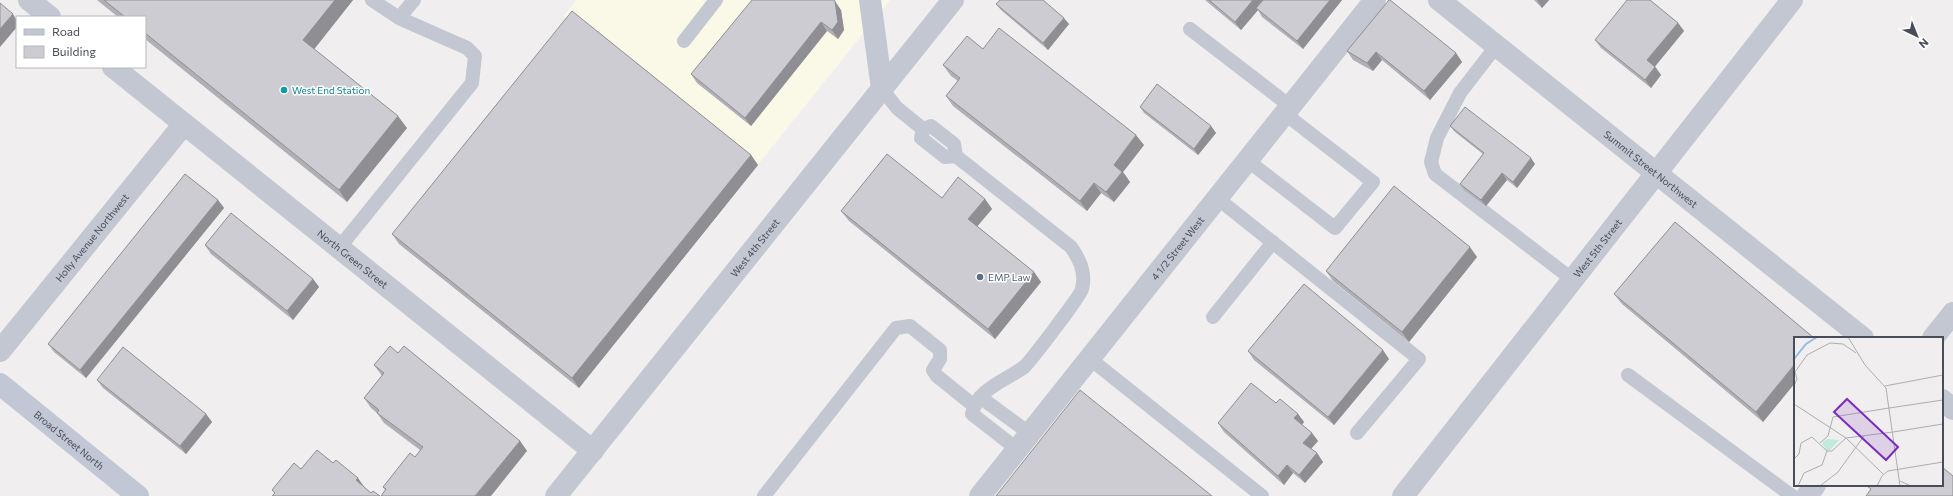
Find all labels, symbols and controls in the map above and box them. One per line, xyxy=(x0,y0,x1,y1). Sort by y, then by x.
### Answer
legend xyxy=(16,16,146,68)
north arrow xyxy=(1897,16,1937,56)
text: Road xyxy=(52,24,80,38)
text: N xyxy=(1917,36,1932,51)
text: Building xyxy=(52,44,96,58)
place label: West End Station xyxy=(292,84,370,96)
marker: West End Station xyxy=(279,85,289,95)
street label: Summit Street Northwest xyxy=(1602,128,1700,210)
street label: Holly Avenue Northwest xyxy=(53,191,131,284)
street label: 4 1/2 Street West xyxy=(1149,214,1206,282)
street label: West 4th Street xyxy=(728,216,782,279)
street label: West 5th Street xyxy=(1571,216,1624,280)
street label: North Green Street xyxy=(315,227,390,291)
place label: EMP Law xyxy=(988,271,1031,283)
marker: EMP Law xyxy=(975,272,985,282)
inset map xyxy=(1794,337,1943,486)
street label: Broad Street North xyxy=(32,408,107,472)

